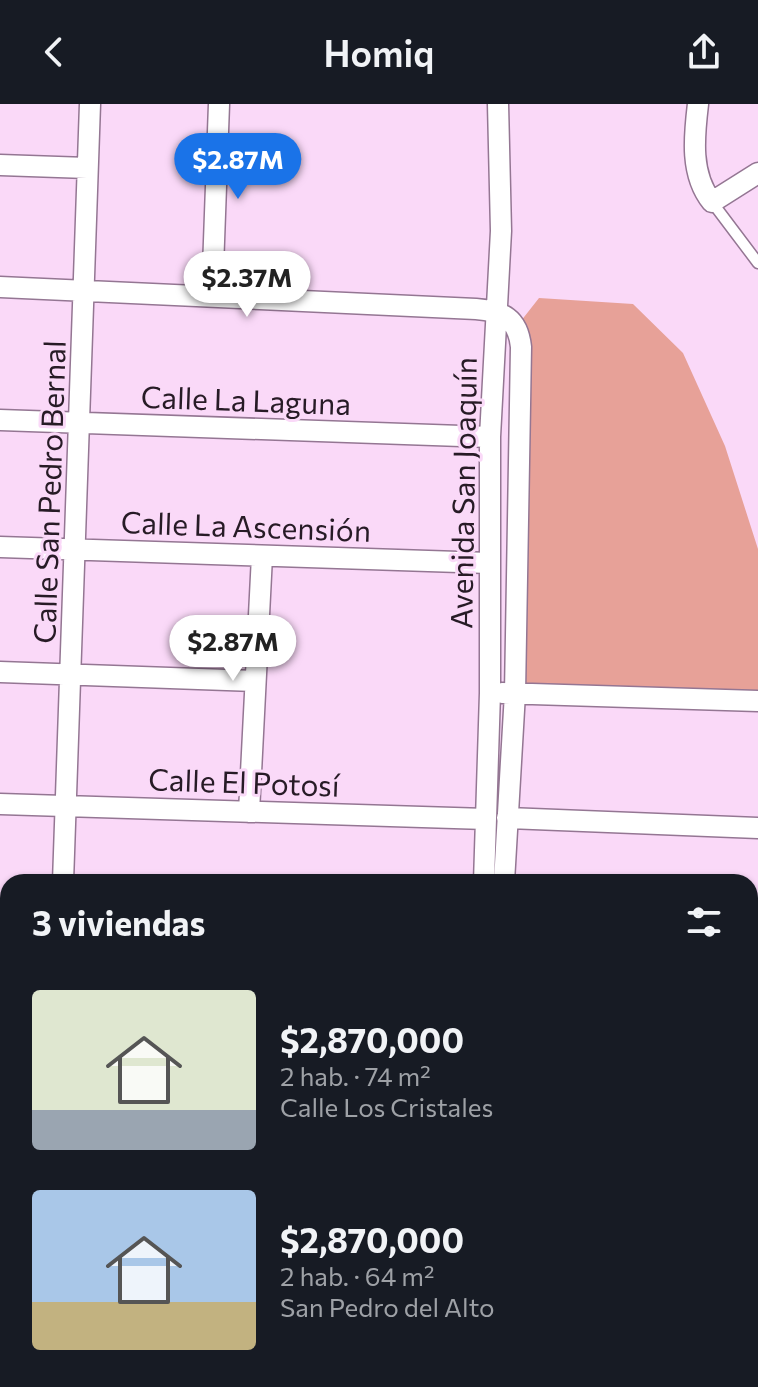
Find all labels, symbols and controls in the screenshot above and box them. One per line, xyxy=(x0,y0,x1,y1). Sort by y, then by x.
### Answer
icon: back xyxy=(32,30,76,74)
text: Homiq xyxy=(324,30,434,74)
icon: share xyxy=(682,30,726,74)
pin: $2.87M xyxy=(173,133,303,201)
text: $2.87M xyxy=(192,143,284,174)
pin: $2.37M xyxy=(182,251,312,319)
text: $2.37M xyxy=(202,261,292,292)
street label: Calle San Pedro Bernal xyxy=(24,340,72,644)
street label: Avenida San Joaquín xyxy=(441,357,483,629)
street label: Calle La Laguna xyxy=(140,377,352,421)
street label: Calle La Ascensión xyxy=(120,502,372,548)
pin: $2.87M xyxy=(168,615,298,683)
text: $2.87M xyxy=(187,625,279,656)
street label: Calle El Potosí xyxy=(148,759,342,803)
icon: filters xyxy=(682,900,726,944)
text: 3 viviendas xyxy=(32,901,205,943)
text: $2,870,000 xyxy=(280,1018,464,1060)
icon: home xyxy=(96,1022,192,1118)
text: 2 hab. · 74 m² xyxy=(280,1060,431,1091)
text: Calle Los Cristales xyxy=(280,1091,493,1122)
text: $2,870,000 xyxy=(280,1218,464,1260)
icon: home xyxy=(96,1222,192,1318)
text: 2 hab. · 64 m² xyxy=(280,1260,434,1291)
text: San Pedro del Alto xyxy=(280,1291,495,1322)

